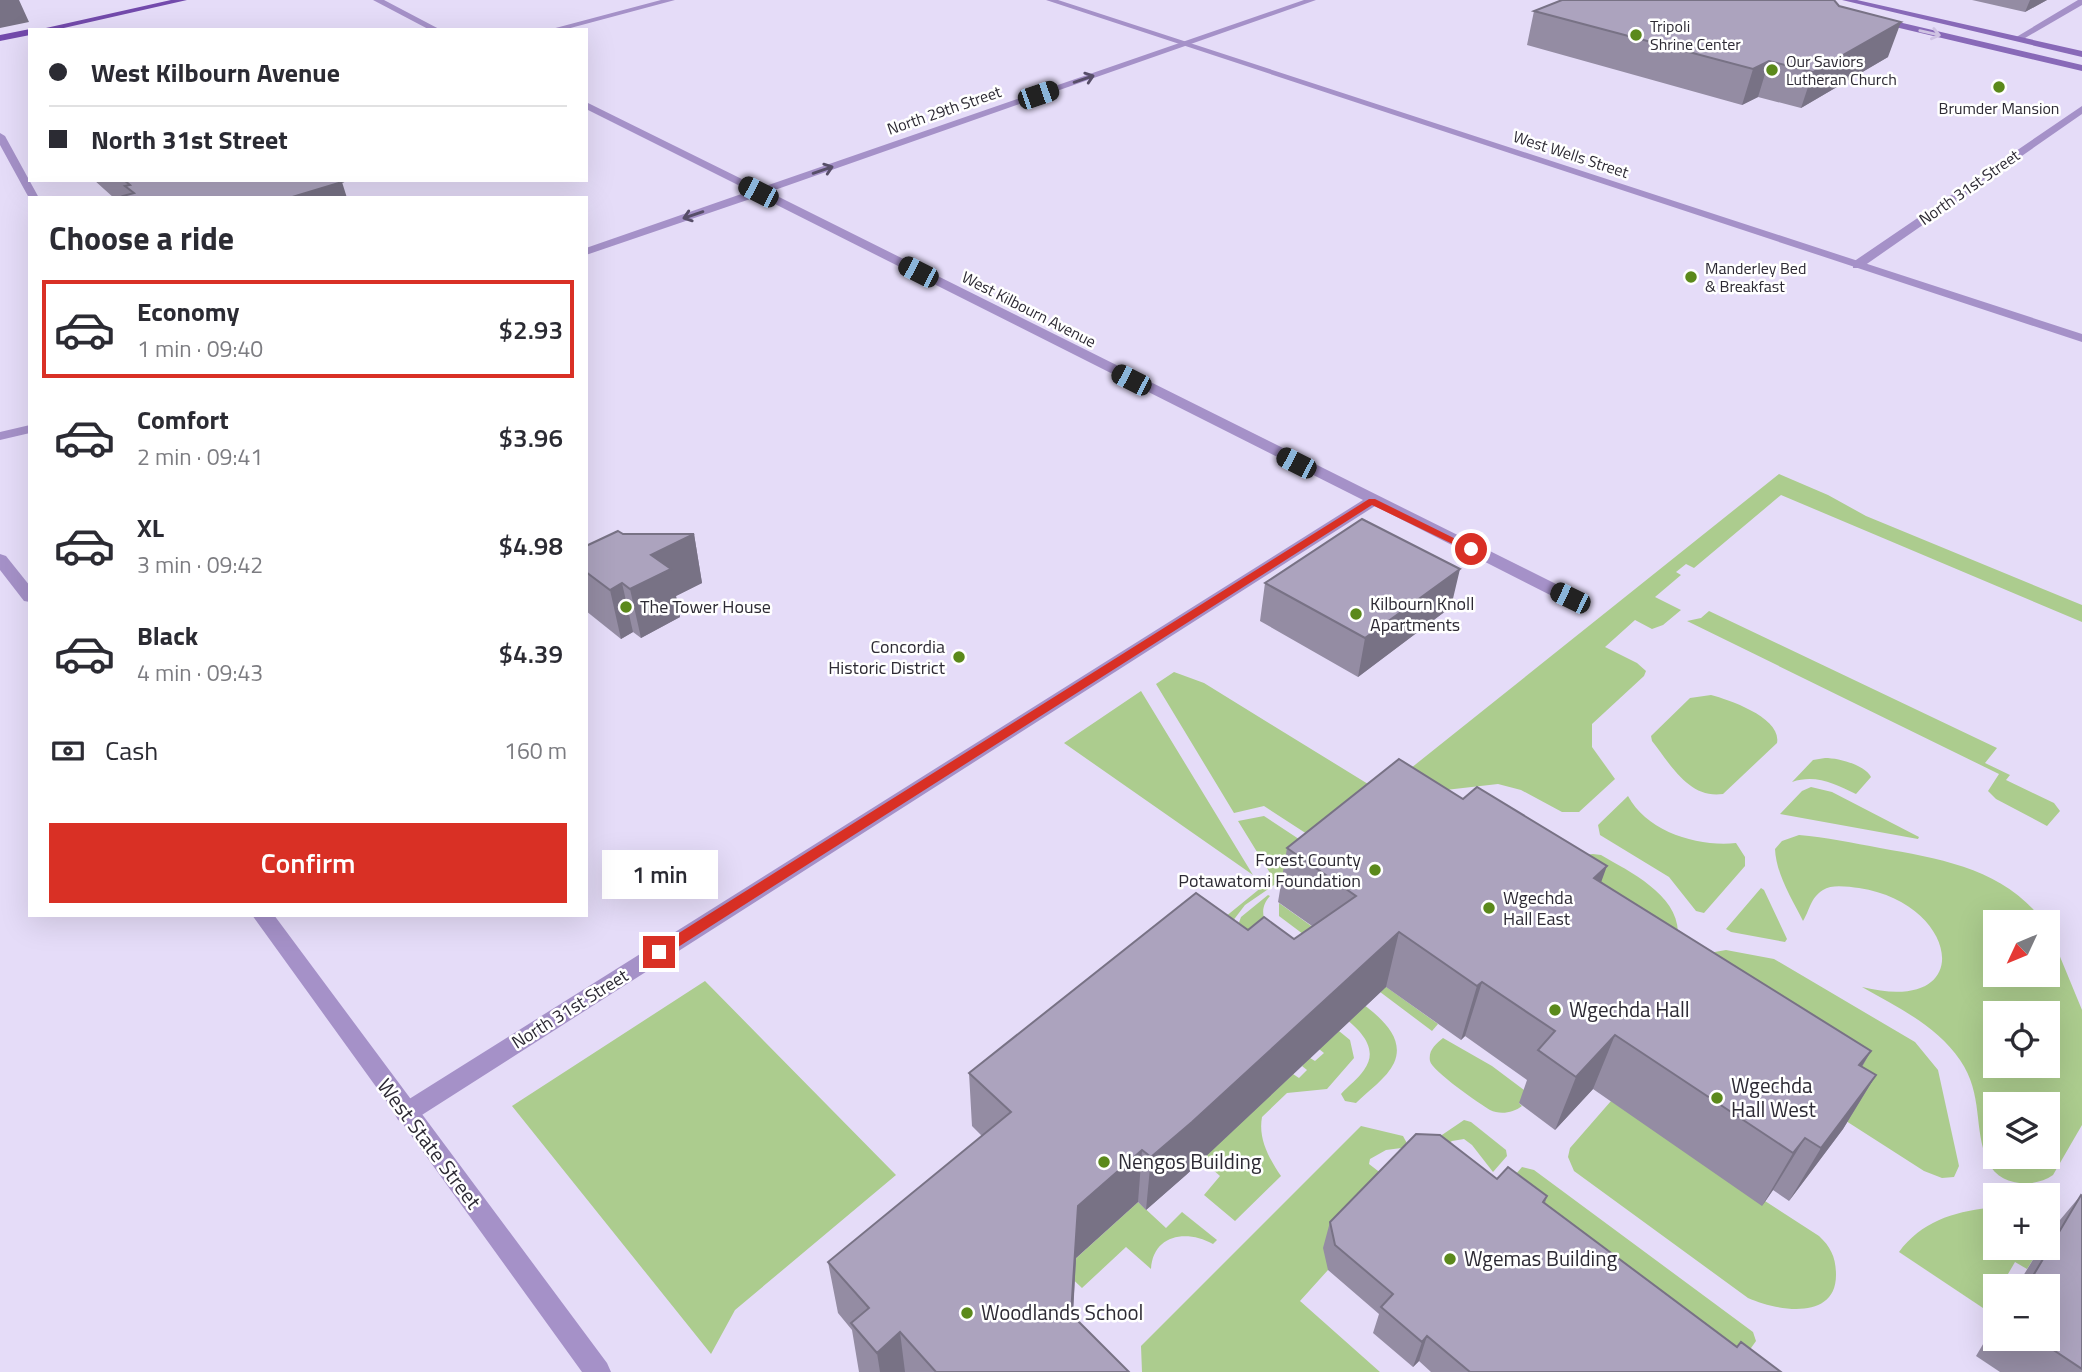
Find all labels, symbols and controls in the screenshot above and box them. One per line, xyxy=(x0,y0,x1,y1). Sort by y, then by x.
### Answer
place label: Tripoli Shrine Center xyxy=(1650,14,1741,56)
one-way arrow xyxy=(1918,26,1941,40)
marker: Tripoli Shrine Center xyxy=(1628,27,1644,43)
place label: Our Saviors Lutheran Church xyxy=(1786,49,1897,91)
text: West Kilbourn Avenue xyxy=(91,53,340,92)
marker: Our Saviors Lutheran Church xyxy=(1764,62,1780,78)
one-way arrow xyxy=(1072,72,1094,84)
car xyxy=(1015,78,1062,112)
street label: North 29th Street xyxy=(884,79,1005,141)
marker: Brumder Mansion xyxy=(1991,79,2007,95)
place label: Brumder Mansion xyxy=(1939,96,2059,120)
text: North 31st Street xyxy=(91,120,288,159)
street label: West Wells Street xyxy=(1510,124,1632,184)
street label: North 31st Street xyxy=(1914,143,2025,231)
one-way arrow xyxy=(811,163,833,175)
car xyxy=(735,173,782,211)
one-way arrow xyxy=(683,210,705,222)
text: Choose a ride xyxy=(49,214,234,262)
car xyxy=(895,253,942,291)
place label: Manderley Bed & Breakfast xyxy=(1705,256,1806,298)
street label: West Kilbourn Avenue xyxy=(958,265,1100,353)
marker: Manderley Bed & Breakfast xyxy=(1683,269,1699,285)
text: Economy xyxy=(137,292,239,331)
icon: car xyxy=(53,298,116,361)
text: $2.93 xyxy=(499,310,563,349)
text: 1 min · 09:40 xyxy=(137,331,263,366)
car xyxy=(1108,361,1155,399)
text: Comfort xyxy=(137,400,229,439)
icon: car xyxy=(53,406,116,469)
text: $3.96 xyxy=(499,418,563,457)
text: 2 min · 09:41 xyxy=(137,439,263,474)
car xyxy=(1273,444,1320,482)
text: XL xyxy=(137,508,164,547)
icon: car xyxy=(53,514,116,577)
text: $4.98 xyxy=(499,526,563,565)
route start xyxy=(1455,533,1487,565)
text: 3 min · 09:42 xyxy=(137,547,263,582)
car xyxy=(1547,579,1594,617)
place label: Kilbourn Knoll Apartments xyxy=(1370,590,1474,638)
place label: The Tower House xyxy=(640,593,771,620)
marker: The Tower House xyxy=(618,599,634,615)
marker: Kilbourn Knoll Apartments xyxy=(1348,606,1364,622)
text: Black xyxy=(137,616,198,655)
icon: car xyxy=(53,622,116,685)
place label: Concordia Historic District xyxy=(828,633,946,681)
text: $4.39 xyxy=(499,634,563,673)
marker: Concordia Historic District xyxy=(951,649,967,665)
text: 4 min · 09:43 xyxy=(137,655,263,690)
text: Cash xyxy=(105,731,158,770)
icon: cash xyxy=(49,732,87,770)
text: 160 m xyxy=(504,733,567,768)
button: Confirm xyxy=(49,823,567,903)
place label: Forest County Potawatomi Foundation xyxy=(1178,846,1361,894)
callout: 1 min xyxy=(601,850,717,900)
text: 1 min xyxy=(632,857,688,892)
marker: Forest County Potawatomi Foundation xyxy=(1367,862,1383,878)
place label: Wgechda Hall East xyxy=(1503,884,1573,932)
marker: Wgechda Hall East xyxy=(1481,900,1497,916)
north arrow xyxy=(1983,910,2060,987)
map controls xyxy=(1983,910,2060,1351)
route end xyxy=(643,936,675,968)
street label: North 31st Street xyxy=(506,962,634,1055)
place label: Wgechda Hall xyxy=(1569,993,1690,1025)
button: locate xyxy=(1983,1001,2060,1078)
marker: Wgechda Hall xyxy=(1547,1002,1563,1018)
place label: Wgechda Hall West xyxy=(1731,1069,1817,1125)
street label: West State Street xyxy=(370,1071,490,1216)
marker: Wgechda Hall West xyxy=(1709,1090,1725,1106)
button: layers xyxy=(1983,1092,2060,1169)
place label: Nengos Building xyxy=(1118,1145,1262,1177)
marker: Nengos Building xyxy=(1096,1154,1112,1170)
button: + xyxy=(1983,1183,2060,1260)
place label: Wgemas Building xyxy=(1464,1242,1617,1274)
marker: Wgemas Building xyxy=(1442,1251,1458,1267)
button: − xyxy=(1983,1274,2060,1351)
place label: Woodlands School xyxy=(981,1296,1143,1328)
marker: Woodlands School xyxy=(959,1305,975,1321)

